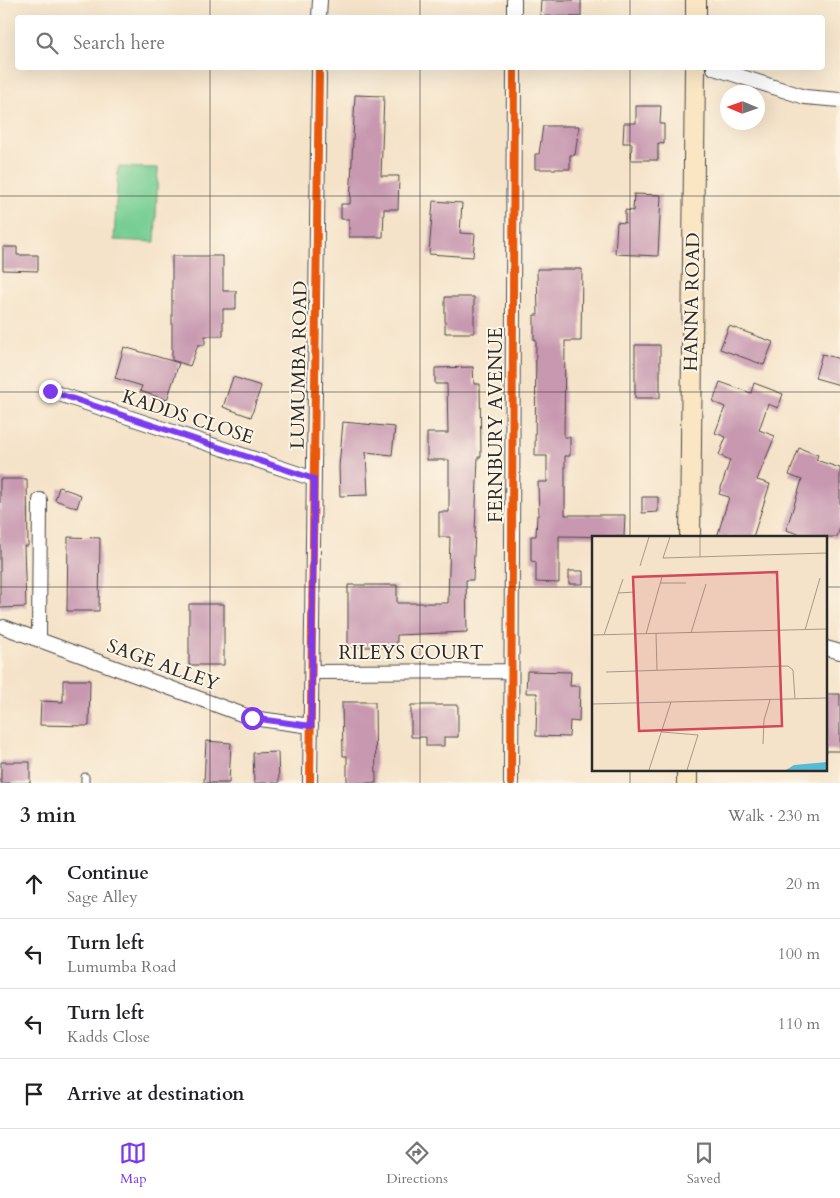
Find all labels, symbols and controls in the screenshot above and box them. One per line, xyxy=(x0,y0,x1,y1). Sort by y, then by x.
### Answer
search box xyxy=(15,15,825,70)
icon: search xyxy=(33,29,61,57)
text: Search here xyxy=(73,30,165,56)
north arrow xyxy=(720,85,765,130)
street label: HANNA ROAD xyxy=(678,232,706,372)
street label: LUMUMBA ROAD xyxy=(285,281,313,449)
street label: FERNBURY AVENUE xyxy=(483,327,509,523)
route end xyxy=(39,380,62,403)
street label: KADDS CLOSE xyxy=(119,383,257,451)
inset map xyxy=(592,536,828,770)
street label: SAGE ALLEY xyxy=(103,633,223,698)
street label: RILEYS COURT xyxy=(338,640,484,666)
route start xyxy=(241,707,264,730)
text: 3 min xyxy=(20,801,76,830)
text: Walk · 230 m xyxy=(728,805,820,827)
text: Continue xyxy=(67,860,149,886)
icon: ahead xyxy=(20,870,48,898)
text: 20 m xyxy=(786,873,820,895)
text: Sage Alley xyxy=(67,886,138,908)
text: Turn left xyxy=(67,930,144,956)
icon: left xyxy=(20,940,48,968)
text: 100 m xyxy=(778,943,820,965)
text: Lumumba Road xyxy=(67,956,176,978)
text: Turn left xyxy=(67,1000,144,1026)
icon: left xyxy=(20,1010,48,1038)
text: 110 m xyxy=(778,1013,820,1035)
text: Kadds Close xyxy=(67,1026,150,1048)
icon: arrive xyxy=(20,1080,48,1108)
text: Arrive at destination xyxy=(67,1081,244,1107)
tab: Map xyxy=(119,1139,147,1188)
tab: Directions xyxy=(386,1139,448,1188)
tab: Saved xyxy=(687,1139,721,1188)

